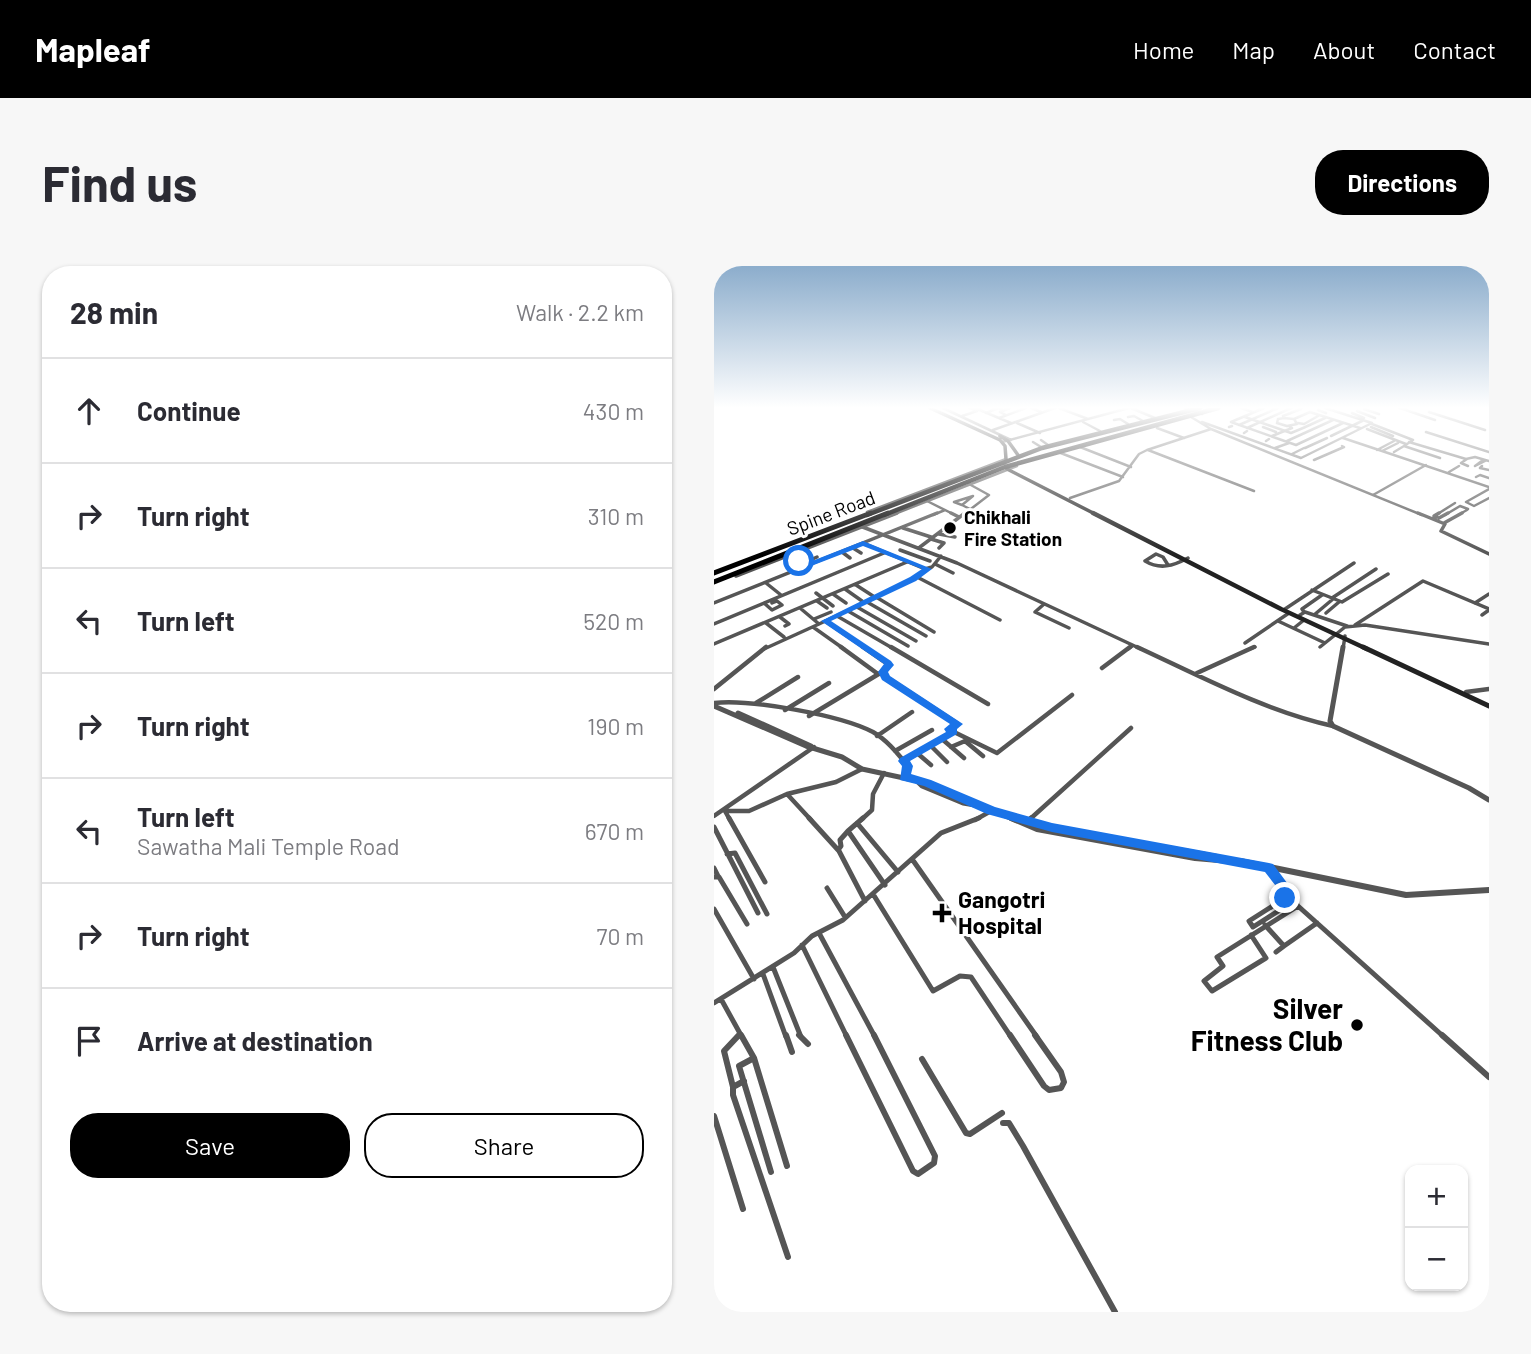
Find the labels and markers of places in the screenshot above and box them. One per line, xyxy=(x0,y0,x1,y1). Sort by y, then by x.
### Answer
place label: Chikhali Fire Station xyxy=(964,505,1062,550)
marker: Chikhali Fire Station xyxy=(942,520,958,536)
place label: Gangotri Hospital xyxy=(958,885,1045,939)
marker: Gangotri Hospital xyxy=(932,903,952,923)
place label: Silver Fitness Club xyxy=(1191,991,1343,1057)
marker: Silver Fitness Club xyxy=(1349,1017,1365,1033)

